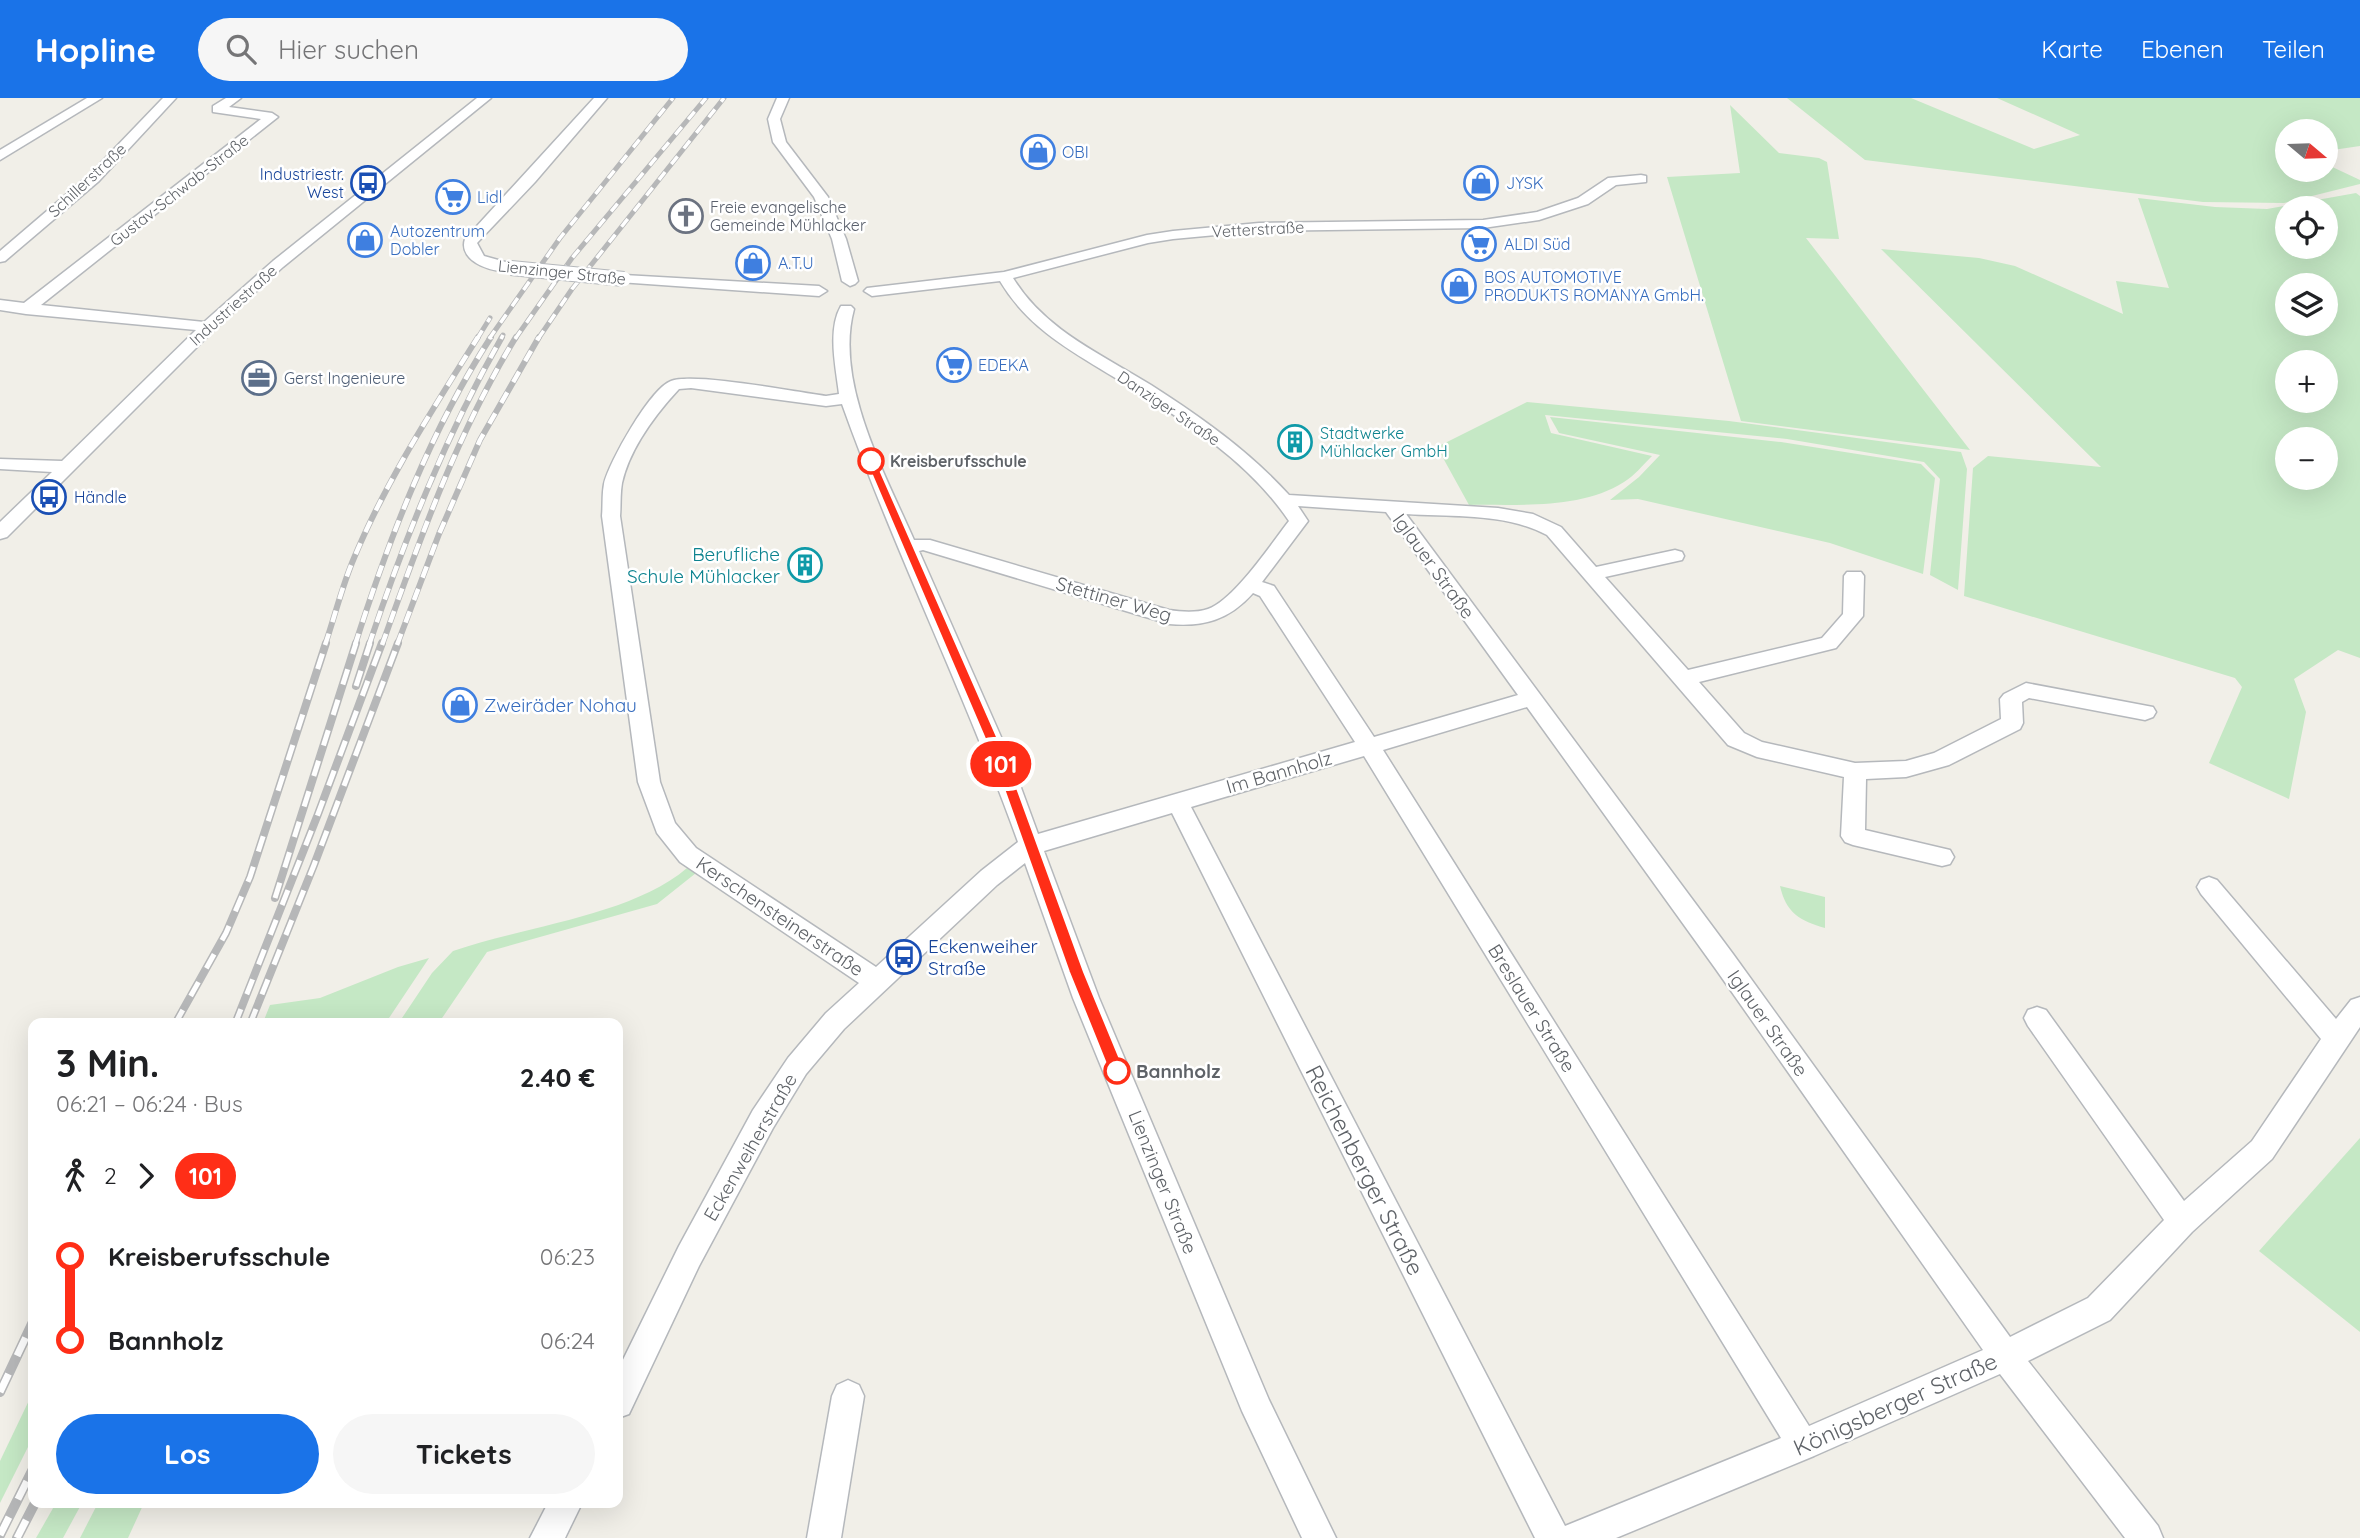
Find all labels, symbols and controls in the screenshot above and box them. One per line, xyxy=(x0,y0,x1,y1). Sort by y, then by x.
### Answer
search box xyxy=(198,18,688,81)
text: Hopline xyxy=(35,29,156,70)
icon: search xyxy=(222,30,260,68)
text: Hier suchen xyxy=(278,33,419,66)
text: Karte xyxy=(2041,34,2103,64)
text: Ebenen xyxy=(2141,34,2224,64)
text: Teilen xyxy=(2262,34,2325,64)
north arrow xyxy=(2275,119,2338,182)
map controls xyxy=(2275,119,2338,490)
street label: Gustav-Schwab-Straße xyxy=(106,130,252,250)
shop icon: OBI xyxy=(1019,133,1057,171)
street label: Schillerstraße xyxy=(44,139,130,221)
place label: OBI xyxy=(1062,142,1089,162)
place label: Industriestr. West xyxy=(260,164,344,202)
bus stop icon: Industriestr. West xyxy=(349,164,387,202)
shop icon: JYSK xyxy=(1462,164,1500,202)
place label: JYSK xyxy=(1506,173,1544,193)
supermarket icon: Lidl xyxy=(434,178,472,216)
place label: Lidl xyxy=(477,187,502,207)
button: locate xyxy=(2275,196,2338,259)
church icon: Freie evangelische Gemeinde Mühlacker xyxy=(667,197,705,235)
place label: Freie evangelische Gemeinde Mühlacker xyxy=(710,197,866,235)
street label: Vetterstraße xyxy=(1211,217,1305,241)
shop icon: Autozentrum Dobler xyxy=(346,221,384,259)
place label: Autozentrum Dobler xyxy=(390,221,485,259)
supermarket icon: ALDI Süd xyxy=(1460,225,1498,263)
place label: ALDI Süd xyxy=(1504,234,1571,254)
shop icon: A.T.U xyxy=(734,244,772,282)
place label: A.T.U xyxy=(778,253,814,273)
street label: Lienzinger Straße xyxy=(497,255,627,289)
street label: Industriestraße xyxy=(185,260,281,350)
shop icon: BOS AUTOMOTIVE PRODUKTS ROMANYA GmbH. xyxy=(1440,267,1478,305)
place label: BOS AUTOMOTIVE PRODUKTS ROMANYA GmbH. xyxy=(1484,267,1704,305)
button: layers xyxy=(2275,273,2338,336)
supermarket icon: EDEKA xyxy=(935,346,973,384)
button: + xyxy=(2275,350,2338,413)
place label: EDEKA xyxy=(978,355,1029,375)
office icon: Gerst Ingenieure xyxy=(240,359,278,397)
street label: Danziger Straße xyxy=(1114,366,1224,450)
place label: Gerst Ingenieure xyxy=(284,368,405,388)
building icon: Stadtwerke Mühlacker GmbH xyxy=(1276,423,1314,461)
place label: Stadtwerke Mühlacker GmbH xyxy=(1320,423,1448,461)
button: − xyxy=(2275,427,2338,490)
marker: Kreisberufsschule xyxy=(858,448,884,474)
place label: Kreisberufsschule xyxy=(890,451,1027,471)
bus stop icon: Händle xyxy=(30,478,68,516)
place label: Händle xyxy=(74,487,127,507)
street label: Iglauer Straße xyxy=(1388,509,1480,623)
place label: Berufliche Schule Mühlacker xyxy=(627,542,781,588)
building icon: Berufliche Schule Mühlacker xyxy=(786,546,824,584)
street label: Stettiner Weg xyxy=(1053,571,1175,627)
shop icon: Zweiräder Nohau xyxy=(441,686,479,724)
place label: Zweiräder Nohau xyxy=(484,693,637,717)
line badge: 101 xyxy=(961,741,1041,787)
street label: Im Bannholz xyxy=(1223,745,1335,799)
text: 101 xyxy=(984,749,1018,779)
street label: Kerschensteinerstraße xyxy=(692,851,868,981)
place label: Eckenweiher Straße xyxy=(928,934,1039,980)
bus stop icon: Eckenweiher Straße xyxy=(885,938,923,976)
street label: Breslauer Straße xyxy=(1483,939,1581,1077)
street label: Iglauer Straße xyxy=(1723,965,1813,1081)
text: 3 Min. xyxy=(56,1039,159,1087)
marker: Bannholz xyxy=(1104,1058,1130,1084)
place label: Bannholz xyxy=(1136,1059,1220,1083)
street label: Reichenberger Straße xyxy=(1299,1060,1431,1280)
text: 2.40 € xyxy=(520,1061,595,1094)
street label: Eckenweiherstraße xyxy=(698,1069,802,1225)
text: 06:21 – 06:24 · Bus xyxy=(56,1089,243,1118)
street label: Lienzinger Straße xyxy=(1123,1107,1203,1257)
icon: walk xyxy=(56,1157,94,1195)
icon: forward xyxy=(127,1157,165,1195)
text: 2 xyxy=(104,1161,117,1190)
text: 101 xyxy=(189,1161,222,1191)
text: Kreisberufsschule xyxy=(108,1240,330,1273)
text: 06:23 xyxy=(540,1242,595,1271)
text: Bannholz xyxy=(108,1324,223,1357)
text: 06:24 xyxy=(540,1326,595,1355)
street label: Königsberger Straße xyxy=(1789,1346,2001,1462)
button: Los xyxy=(56,1414,319,1494)
button: Tickets xyxy=(333,1414,595,1494)

